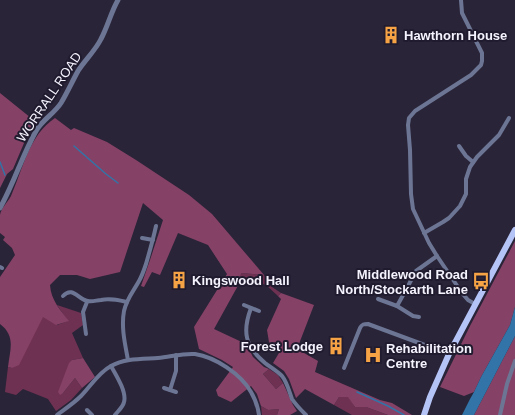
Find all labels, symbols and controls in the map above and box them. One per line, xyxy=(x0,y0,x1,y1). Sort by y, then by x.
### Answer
building icon: Hawthorn House xyxy=(381,25,401,45)
place label: Hawthorn House xyxy=(404,28,507,43)
street label: WORRALL ROAD xyxy=(13,49,85,145)
place label: Middlewood Road North/Stockarth Lane xyxy=(336,267,468,297)
building icon: Kingswood Hall xyxy=(169,270,189,290)
bus stop icon: Middlewood Road North/Stockarth Lane xyxy=(471,271,491,291)
place label: Kingswood Hall xyxy=(192,273,290,288)
building icon: Forest Lodge xyxy=(326,336,346,356)
place label: Forest Lodge xyxy=(241,339,323,354)
place label: Rehabilitation Centre xyxy=(386,341,472,371)
hospital icon: Rehabilitation Centre xyxy=(363,345,383,365)

